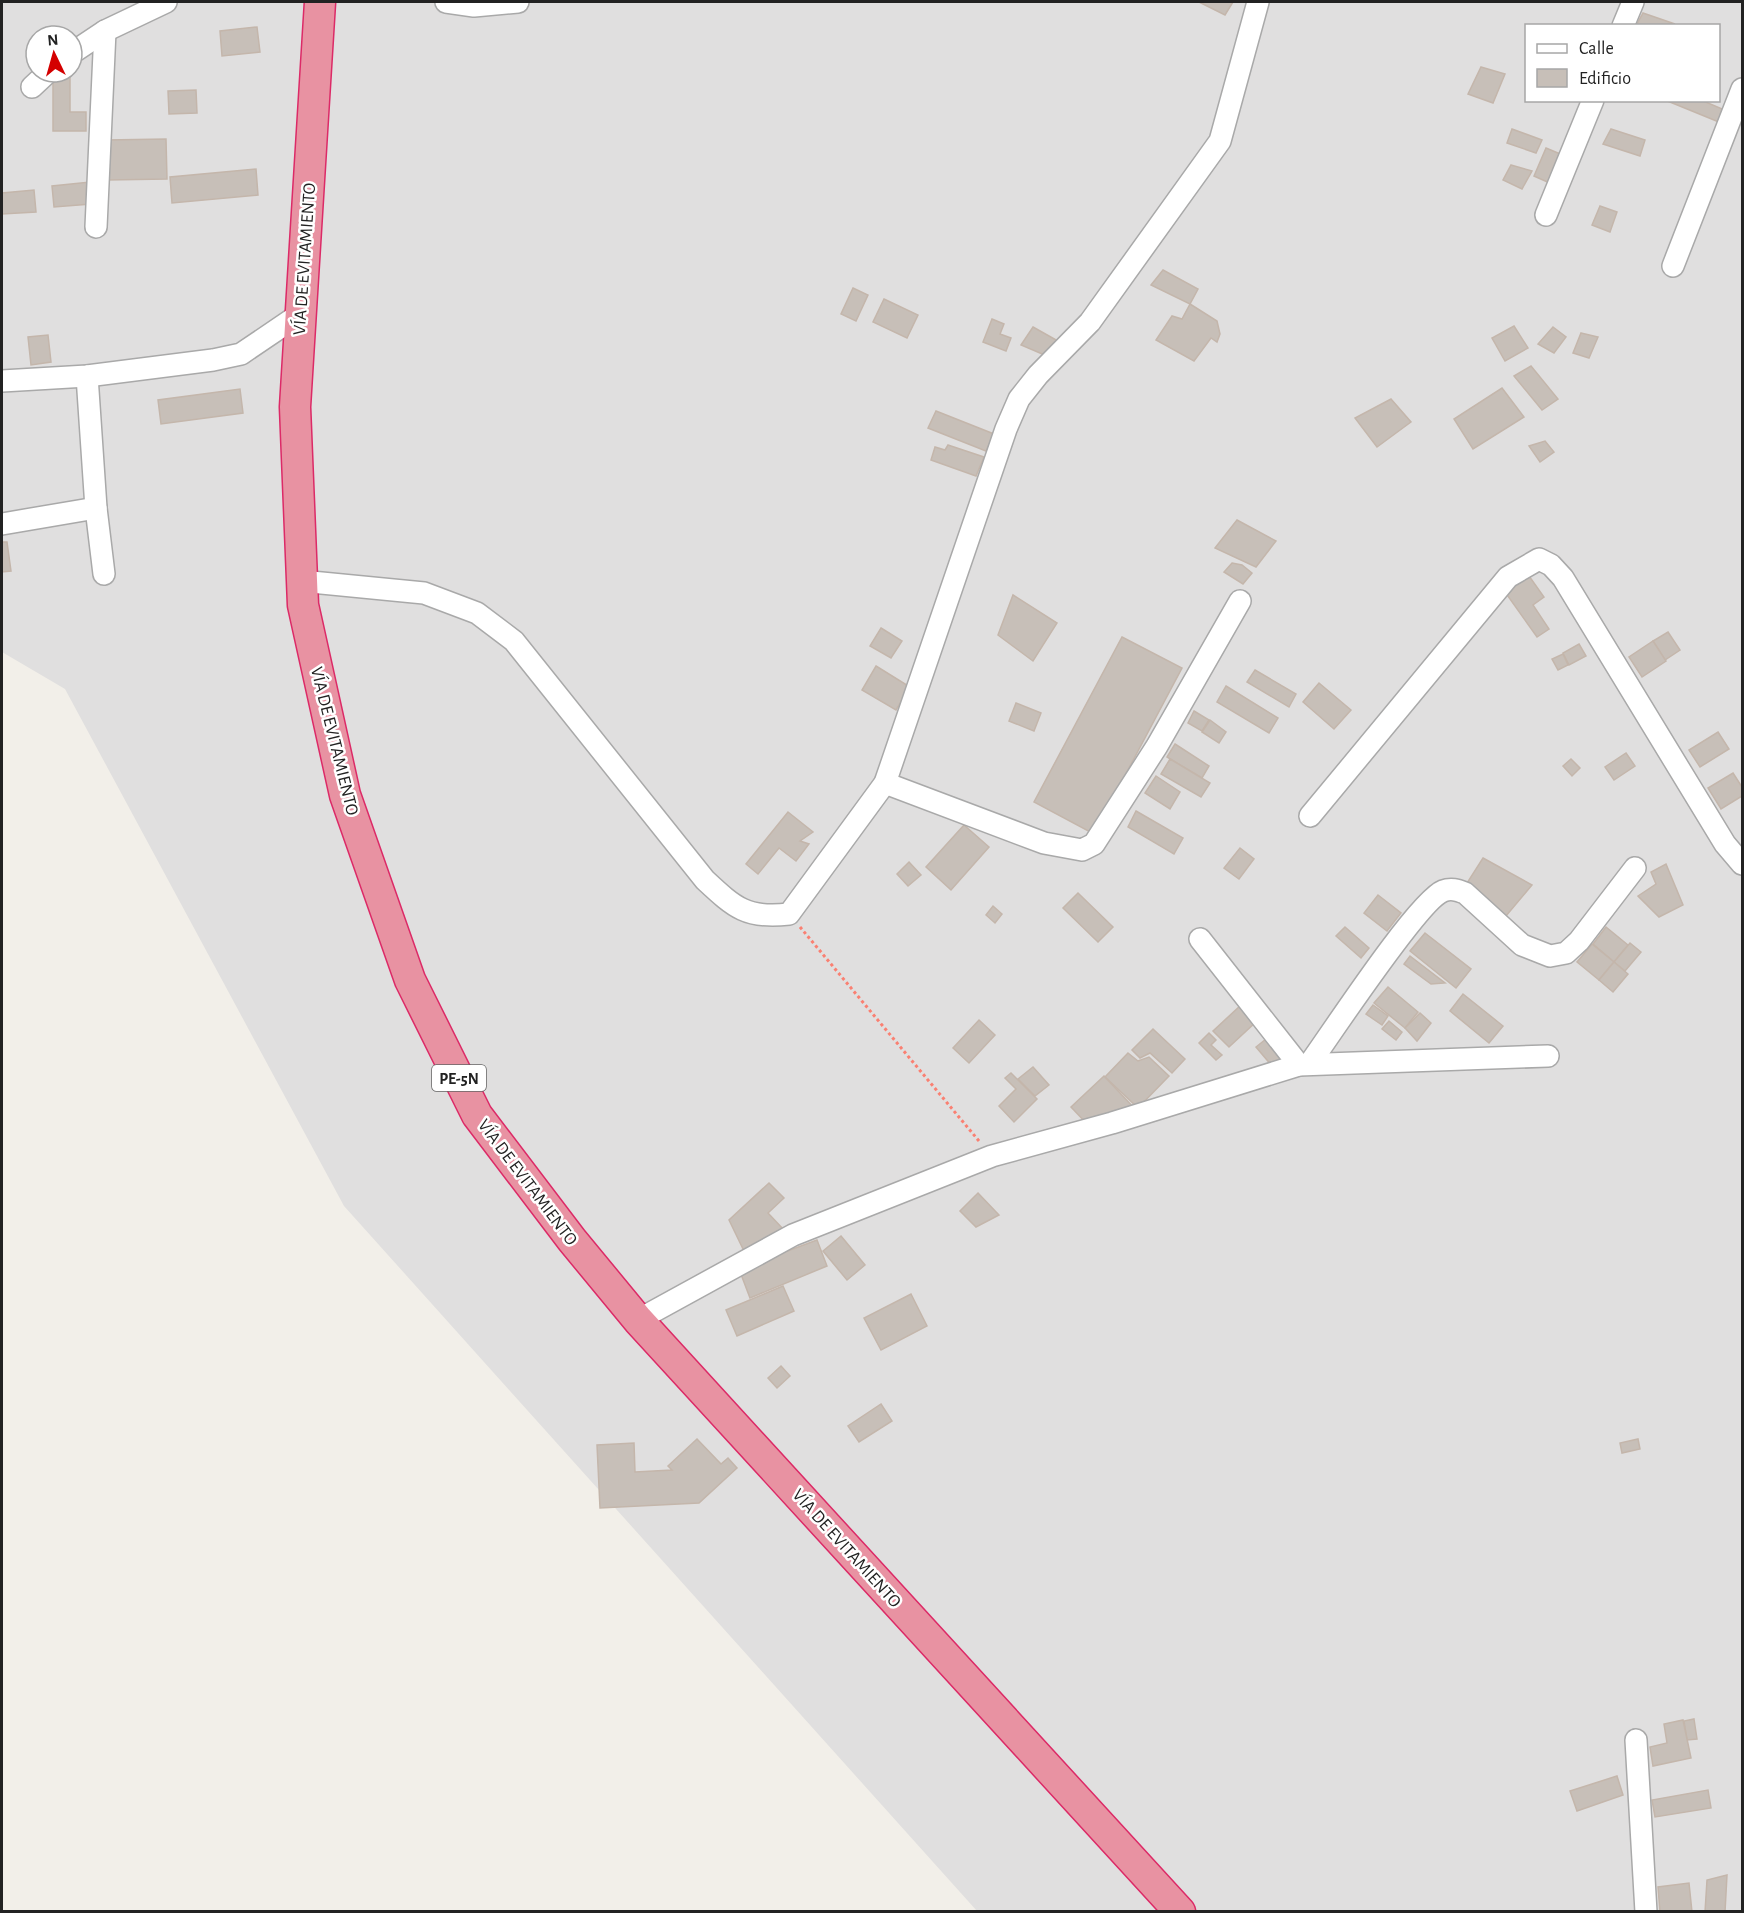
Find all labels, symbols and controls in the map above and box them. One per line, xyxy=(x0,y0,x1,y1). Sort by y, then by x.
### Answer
north arrow xyxy=(24,24,84,84)
legend xyxy=(1525,24,1720,102)
text: N xyxy=(47,32,59,49)
text: Calle xyxy=(1579,40,1614,58)
text: Edificio xyxy=(1579,70,1631,88)
street label: VÍA DE EVITAMIENTO xyxy=(288,182,319,336)
street label: VÍA DE EVITAMIENTO xyxy=(307,664,364,817)
road number: PE-5N xyxy=(432,1065,486,1091)
street label: VÍA DE EVITAMIENTO xyxy=(474,1114,583,1249)
street label: VÍA DE EVITAMIENTO xyxy=(789,1484,906,1611)

